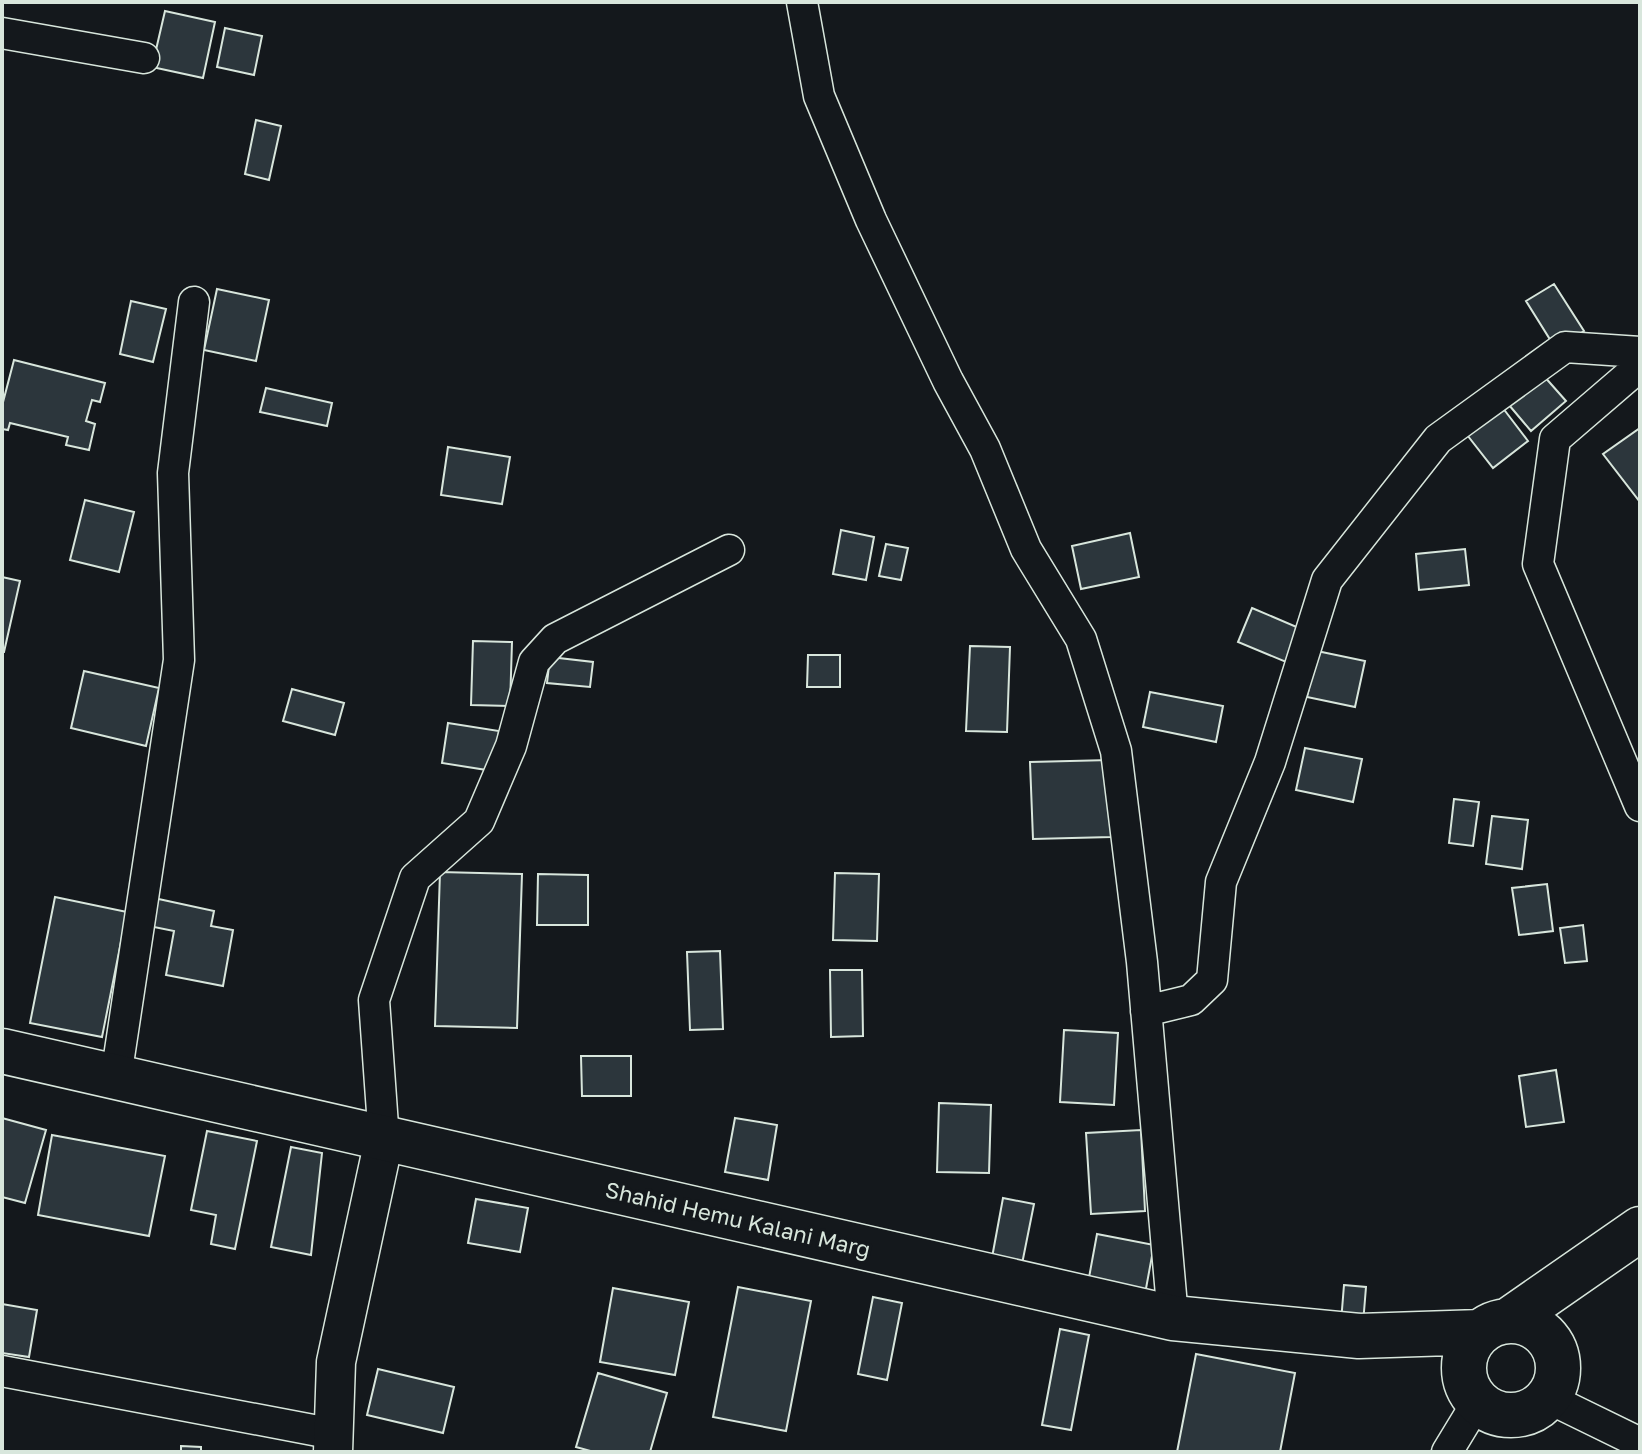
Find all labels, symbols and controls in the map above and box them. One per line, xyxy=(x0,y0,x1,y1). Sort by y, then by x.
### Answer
street label: Shahid Hemu Kalani Marg xyxy=(603,1175,873,1263)

